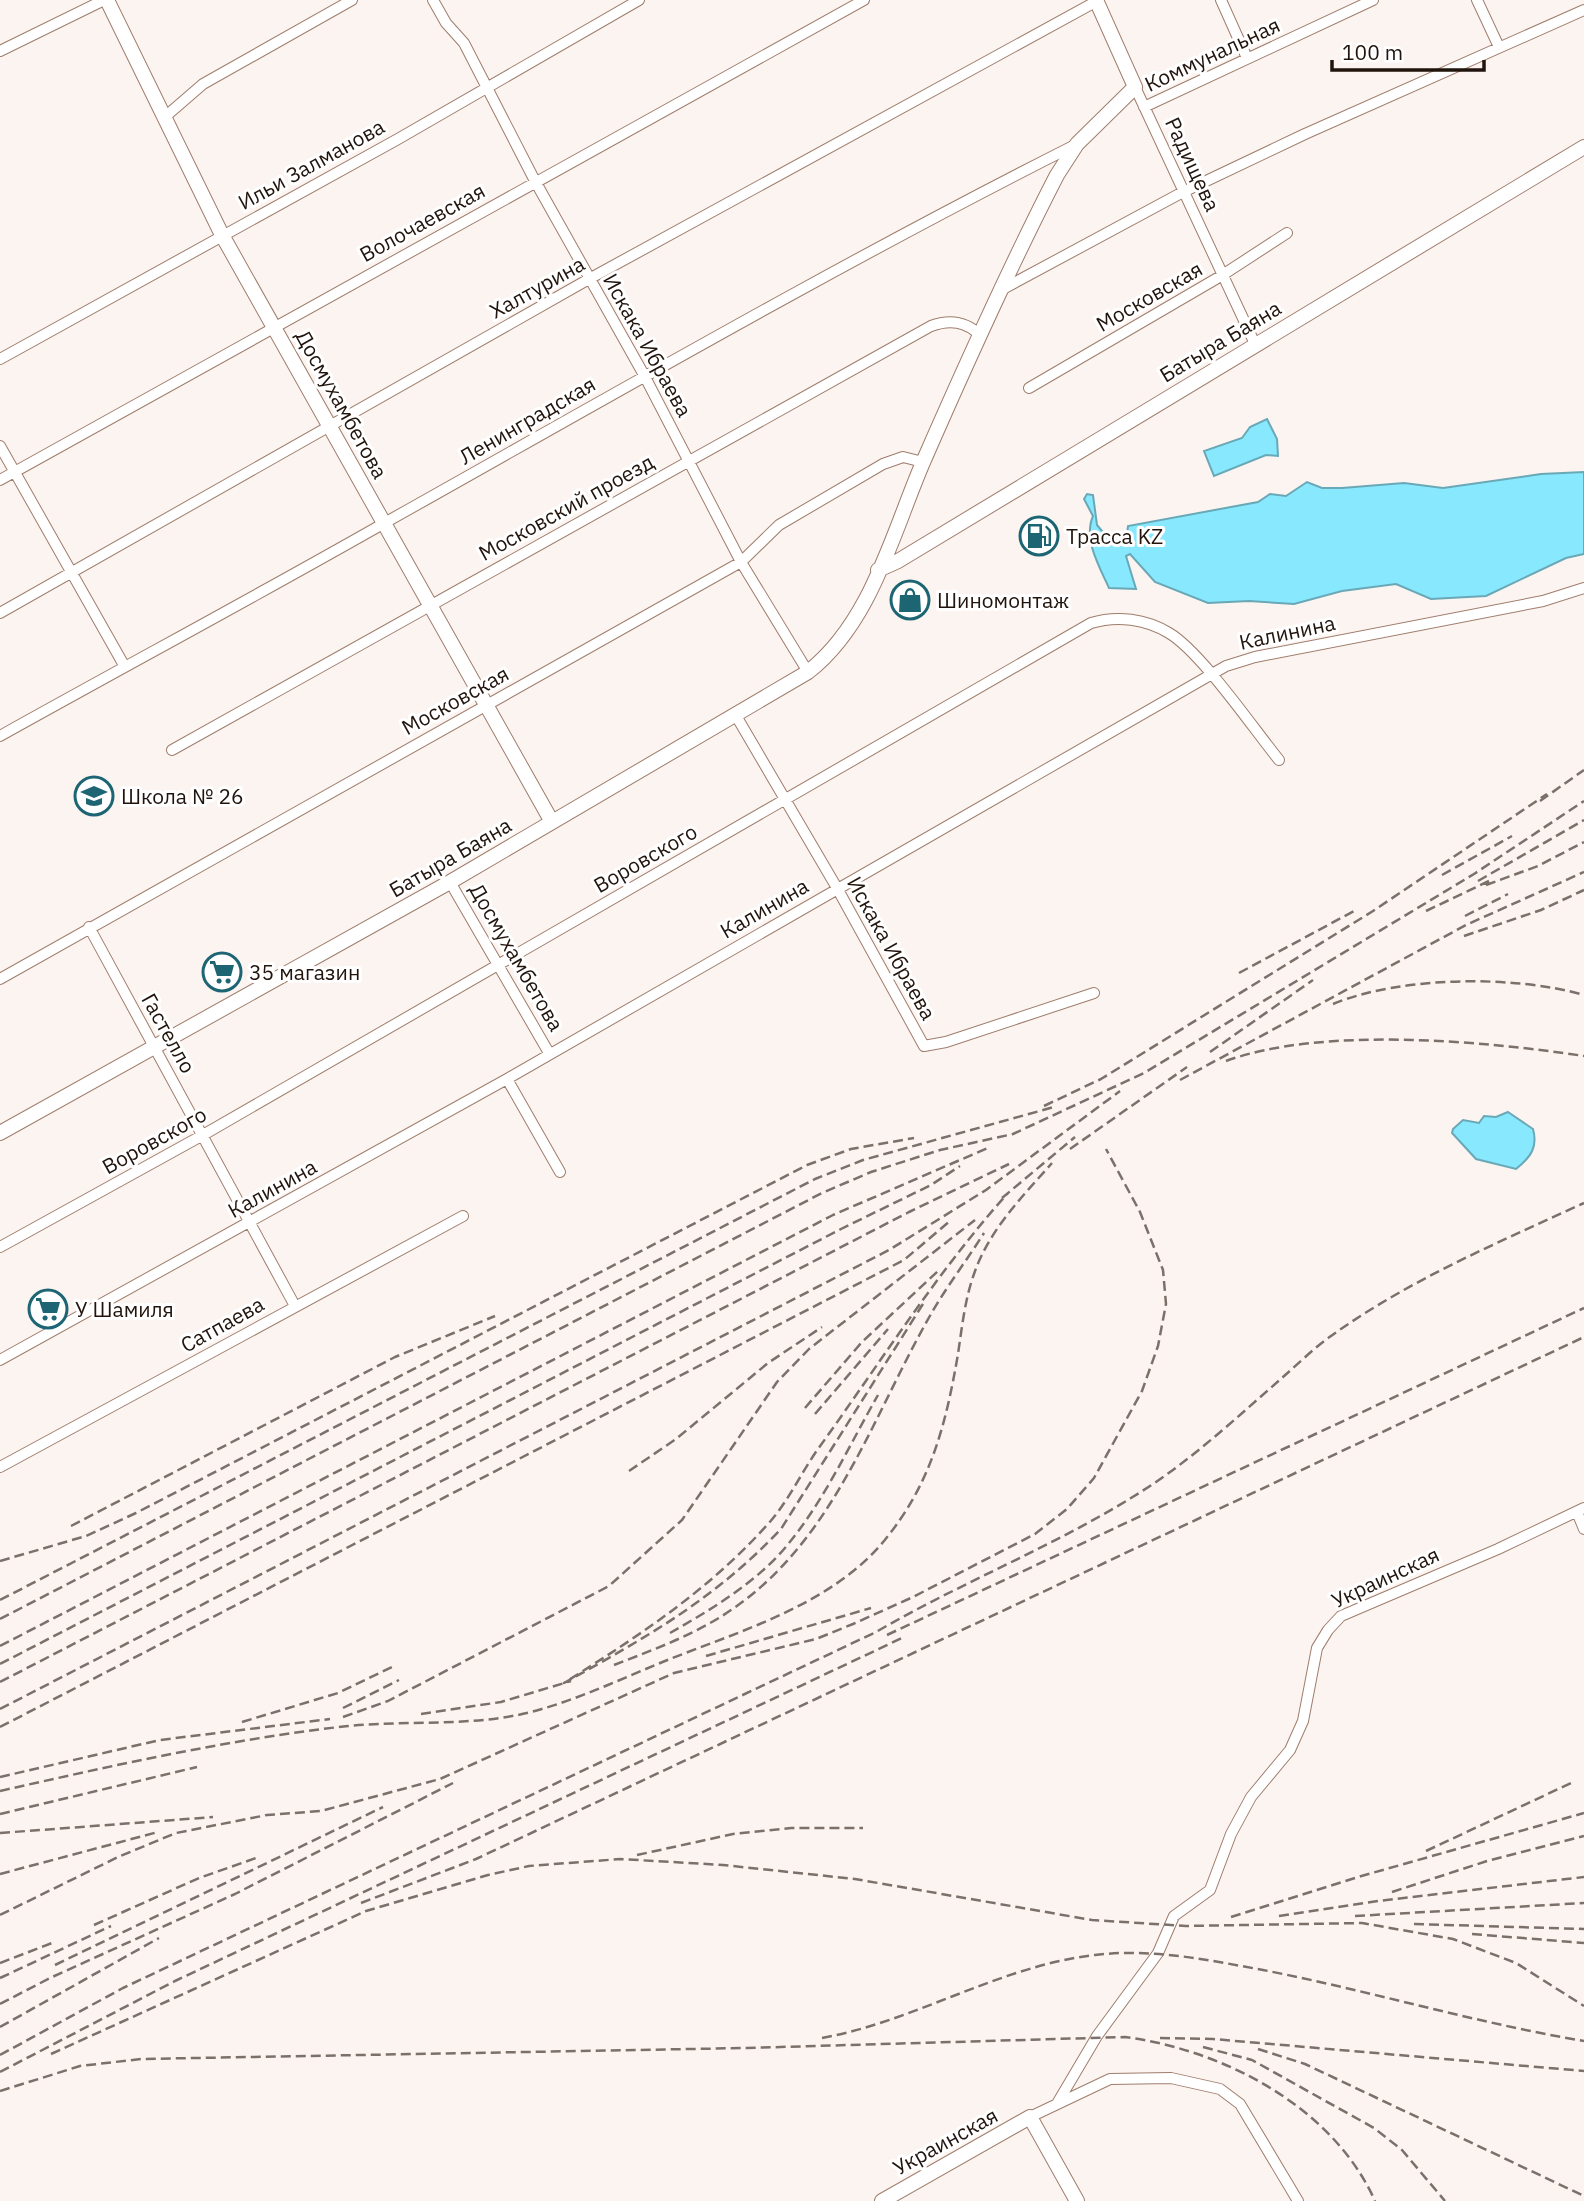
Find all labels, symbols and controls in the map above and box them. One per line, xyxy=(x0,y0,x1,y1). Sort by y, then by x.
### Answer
street label: Коммунальная xyxy=(1140,10,1284,98)
scale bar xyxy=(1332,28,1484,72)
text: 100 m xyxy=(1342,38,1403,66)
street label: Ильи Залманова xyxy=(233,112,389,216)
street label: Радищева xyxy=(1159,112,1227,216)
street label: Волочаевская xyxy=(354,176,490,268)
street label: Халтурина xyxy=(484,249,590,325)
street label: Московская xyxy=(1091,254,1207,338)
street label: Искака Ибраева xyxy=(597,268,699,422)
street label: Батыра Баяна xyxy=(1154,294,1286,388)
street label: Досмухамбетова xyxy=(289,324,395,484)
street label: Ленинградская xyxy=(454,370,600,470)
street label: Московский проезд xyxy=(473,447,659,567)
fuel station icon: Трасса KZ xyxy=(1018,515,1060,557)
place label: Трасса KZ xyxy=(1066,522,1163,550)
shop icon: Шиномонтаж xyxy=(889,579,931,621)
place label: Шиномонтаж xyxy=(937,586,1069,614)
street label: Калинина xyxy=(1236,608,1338,656)
street label: Московская xyxy=(396,659,514,741)
school or university icon: Школа № 26 xyxy=(73,775,115,817)
place label: Школа № 26 xyxy=(121,782,244,810)
street label: Батыра Баяна xyxy=(384,811,516,903)
street label: Воровского xyxy=(588,817,702,899)
street label: Калинина xyxy=(715,871,813,945)
street label: Искака Ибраева xyxy=(841,871,943,1025)
street label: Досмухамбетова xyxy=(463,878,571,1036)
supermarket icon: 35 магазин xyxy=(201,951,243,993)
place label: 35 магазин xyxy=(249,958,360,986)
street label: Гастелло xyxy=(136,988,202,1078)
street label: Воровского xyxy=(97,1100,211,1180)
street label: Калинина xyxy=(222,1152,322,1224)
supermarket icon: У Шамиля xyxy=(27,1288,69,1330)
street label: Сатпаева xyxy=(175,1290,269,1358)
place label: У Шамиля xyxy=(75,1295,174,1323)
street label: Украинская xyxy=(1327,1540,1443,1614)
street label: Украинская xyxy=(888,2101,1002,2181)

